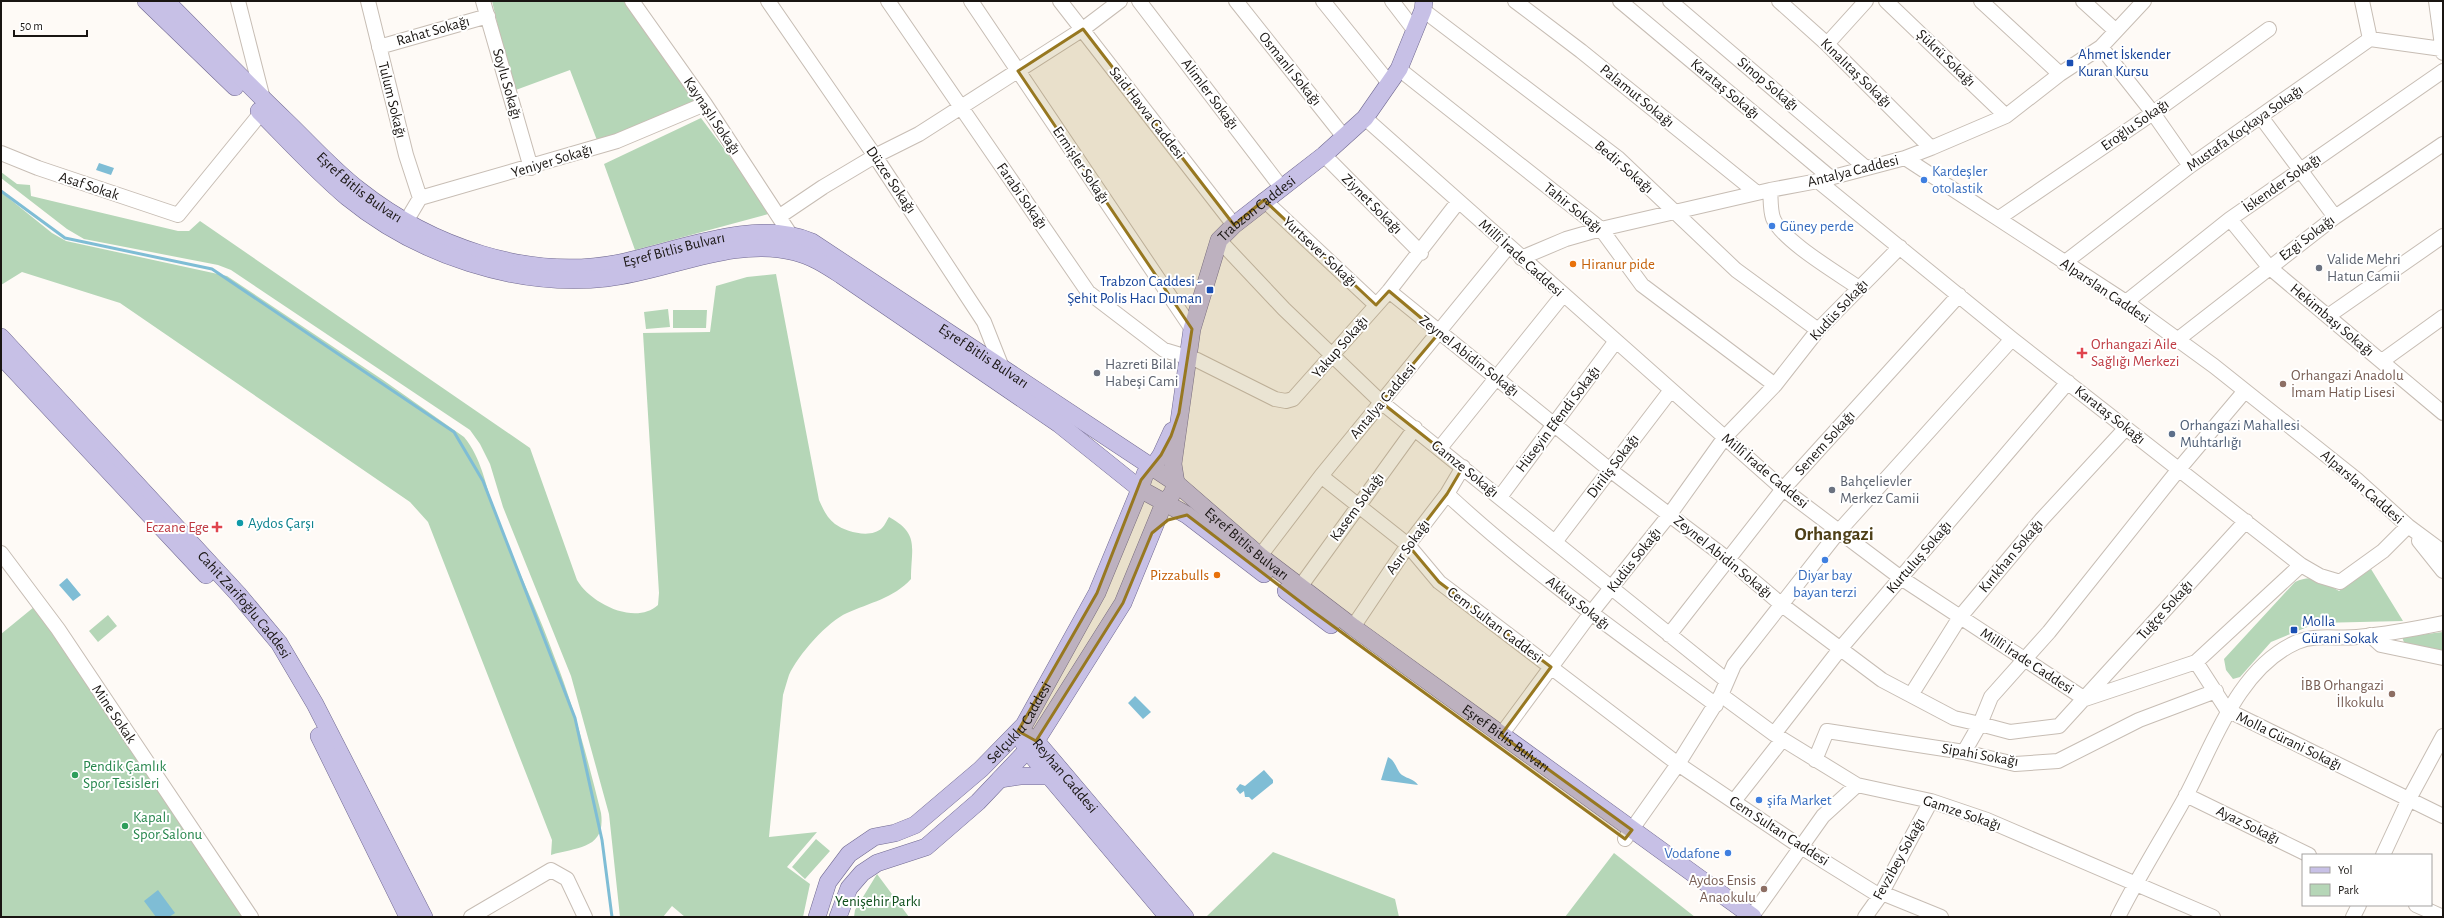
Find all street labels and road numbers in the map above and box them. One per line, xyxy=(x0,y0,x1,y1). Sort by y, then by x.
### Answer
street label: Rahat Sokağı xyxy=(395,13,471,49)
street label: Şükrü Sokağı xyxy=(1914,27,1978,89)
street label: Osmanlı Sokağı xyxy=(1256,29,1324,109)
street label: Kınalıtaş Sokağı xyxy=(1818,36,1894,110)
street label: Soylu Sokağı xyxy=(490,47,524,121)
street label: Sinop Sokağı xyxy=(1735,54,1801,114)
street label: Alimler Sokağı xyxy=(1179,56,1241,132)
street label: Karataş Sokağı xyxy=(1688,56,1762,122)
street label: Tulum Sokağı xyxy=(375,60,409,140)
street label: Palamut Sokağı xyxy=(1597,62,1677,130)
street label: Said Havva Caddesi xyxy=(1106,64,1188,162)
street label: Kaynaşlı Sokağı xyxy=(681,75,743,157)
street label: Mustafa Koçkaya Sokağı xyxy=(2184,82,2306,174)
street label: Eroğlu Sokağı xyxy=(2098,96,2172,154)
street label: Ermişler Sokağı xyxy=(1050,124,1112,206)
street label: Bedir Sokağı xyxy=(1592,138,1656,196)
street label: Yeniyer Sokağı xyxy=(510,142,594,180)
street label: Düzce Sokağı xyxy=(863,144,919,216)
street label: Eşref Bitlis Bulvarı xyxy=(314,149,405,225)
street label: İskender Sokağı xyxy=(2239,149,2324,215)
street label: Antalya Caddesi xyxy=(1806,152,1900,190)
street label: Farabi Sokağı xyxy=(994,160,1050,232)
street label: Asaf Sokak xyxy=(57,169,121,203)
street label: Ziynet Sokağı xyxy=(1339,171,1405,237)
street label: Trabzon Caddesi xyxy=(1215,173,1298,244)
street label: Tahir Sokağı xyxy=(1541,180,1605,236)
street label: Ezgi Sokağı xyxy=(2276,212,2338,264)
street label: Yurtsever Sokağı xyxy=(1280,214,1360,290)
street label: Millî İrade Caddesi xyxy=(1476,215,1567,300)
street label: Eşref Bitlis Bulvarı xyxy=(621,230,726,269)
street label: Alparslan Caddesi xyxy=(2058,256,2152,326)
street label: Kudüs Sokağı xyxy=(1807,277,1871,343)
street label: Hekimbaşı Sokağı xyxy=(2287,281,2377,359)
street label: Yakup Sokağı xyxy=(1309,313,1371,381)
street label: Zeynel Abidin Sokağı xyxy=(1416,313,1522,399)
street label: Eşref Bitlis Bulvarı xyxy=(936,321,1031,391)
street label: Antalya Caddesi xyxy=(1347,360,1419,442)
street label: Hüseyin Efendi Sokağı xyxy=(1513,363,1603,475)
street label: Karataş Sokağı xyxy=(2072,383,2148,447)
street label: Senem Sokağı xyxy=(1792,408,1858,478)
street label: Millî İrade Caddesi xyxy=(1719,429,1812,511)
street label: Diriliş Sokağı xyxy=(1584,431,1642,501)
street label: Gamze Sokağı xyxy=(1429,438,1501,500)
street label: Alparslan Caddesi xyxy=(2318,447,2406,527)
street label: Kasem Sokağı xyxy=(1327,470,1387,544)
street label: Eşref Bitlis Bulvarı xyxy=(1202,504,1292,583)
street label: Zeynel Abidin Sokağı xyxy=(1671,513,1775,601)
street label: Asır Sokağı xyxy=(1383,517,1433,577)
street label: Kırıkhan Sokağı xyxy=(1976,517,2046,595)
street label: Kurtuluş Sokağı xyxy=(1884,518,1954,596)
street label: Kudüs Sokağı xyxy=(1604,525,1664,595)
street label: Cahit Zarifoğlu Caddesi xyxy=(195,548,294,661)
street label: Akkuş Sokağı xyxy=(1543,574,1613,632)
street label: Tuğçe Sokağı xyxy=(2134,577,2196,643)
street label: Cem Sultan Caddesi xyxy=(1444,584,1546,666)
street label: Millî İrade Caddesi xyxy=(1978,624,2077,697)
street label: Selçuklu Caddesi xyxy=(984,679,1054,766)
street label: Mine Sokak xyxy=(89,682,139,746)
street label: Eşref Bitlis Bulvarı xyxy=(1460,701,1553,775)
street label: Molla Gürani Sokağı xyxy=(2234,709,2344,773)
street label: Reyhan Caddesi xyxy=(1030,736,1101,816)
street label: Sipahi Sokağı xyxy=(1940,741,2020,769)
street label: Cem Sultan Caddesi xyxy=(1726,793,1832,869)
street label: Gamze Sokağı xyxy=(1921,793,2003,833)
street label: Ayaz Sokağı xyxy=(2214,803,2282,847)
street label: Fevzibey Sokağı xyxy=(1870,816,1928,902)

